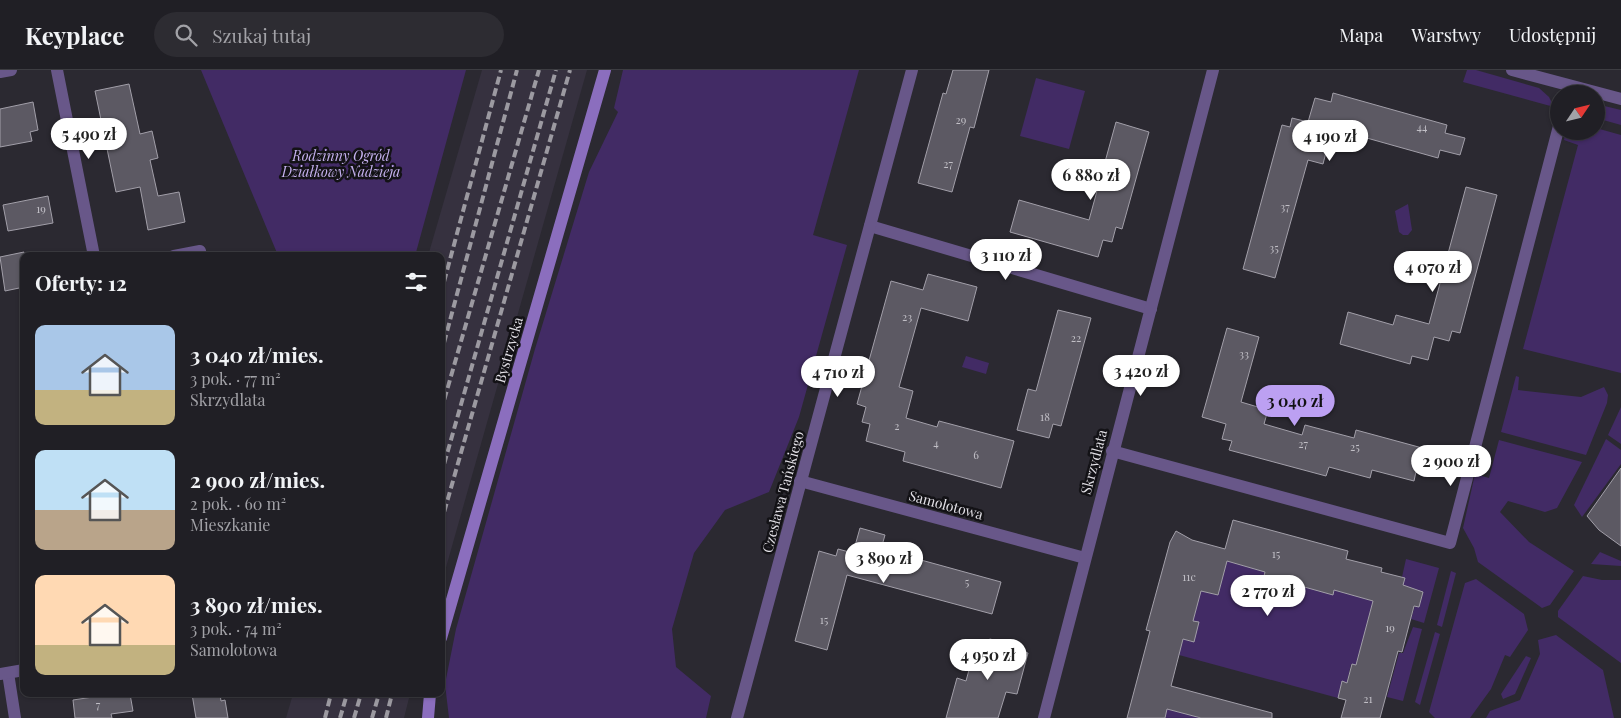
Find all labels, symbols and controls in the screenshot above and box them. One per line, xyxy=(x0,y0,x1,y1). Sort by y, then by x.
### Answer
search box xyxy=(154,12,504,57)
text: Keyplace xyxy=(25,19,124,51)
icon: search xyxy=(172,21,200,49)
text: Szukaj tutaj xyxy=(212,22,311,48)
text: Mapa xyxy=(1339,23,1383,47)
text: Warstwy xyxy=(1411,23,1481,47)
text: Udostępnij xyxy=(1509,23,1596,47)
north arrow xyxy=(1550,85,1605,140)
map controls xyxy=(1550,85,1605,140)
house number: 29 xyxy=(956,112,967,127)
pin: 5 490 zł xyxy=(37,118,141,160)
pin: 4 190 zł xyxy=(1278,119,1382,162)
house number: 44 xyxy=(1417,119,1428,134)
text: 5 490 zł xyxy=(62,123,116,144)
text: 4 190 zł xyxy=(1303,125,1357,146)
park label: Rodzinny Ogród Działkowy Nadzieja xyxy=(281,146,400,181)
house number: 27 xyxy=(943,156,953,171)
pin: 6 880 zł xyxy=(1039,158,1143,201)
text: 6 880 zł xyxy=(1062,164,1120,185)
house number: 37 xyxy=(1280,199,1290,214)
house number: 19 xyxy=(36,201,46,216)
pin: 3 110 zł xyxy=(954,238,1058,281)
house number: 35 xyxy=(1269,240,1279,255)
text: 3 110 zł xyxy=(981,244,1031,265)
pin: 4 070 zł xyxy=(1381,250,1485,293)
text: 4 070 zł xyxy=(1405,256,1461,277)
text: Oferty: 12 xyxy=(35,268,127,296)
icon: filters xyxy=(402,268,430,296)
house number: 23 xyxy=(902,309,912,324)
street label: Bystrzycka xyxy=(490,315,527,385)
house number: 22 xyxy=(1071,330,1081,345)
text: 3 040 zł/mies. xyxy=(190,340,324,368)
icon: home xyxy=(75,345,135,405)
house number: 33 xyxy=(1239,346,1249,361)
pin: 3 420 zł xyxy=(1089,354,1193,397)
pin: 4 710 zł xyxy=(786,356,890,398)
text: 3 420 zł xyxy=(1114,360,1168,381)
text: 4 710 zł xyxy=(812,361,864,382)
text: 3 pok. · 77 m² xyxy=(190,368,281,389)
pin: 3 040 zł xyxy=(1243,384,1347,427)
text: Skrzydlata xyxy=(190,389,266,410)
text: 3 040 zł xyxy=(1267,390,1323,411)
house number: 18 xyxy=(1040,409,1050,424)
house number: 2 xyxy=(894,418,900,433)
street label: Skrzydlata xyxy=(1076,427,1111,496)
street label: Czesława Tańskiego xyxy=(757,429,808,555)
house number: 4 xyxy=(933,435,939,450)
house number: 27 xyxy=(1298,436,1308,451)
house number: 25 xyxy=(1350,439,1360,454)
pin: 2 900 zł xyxy=(1399,444,1503,487)
house number: 6 xyxy=(973,447,979,462)
text: 2 900 zł xyxy=(1422,450,1480,471)
text: 2 900 zł/mies. xyxy=(190,465,325,493)
icon: home xyxy=(75,470,135,530)
street label: Samolotowa xyxy=(907,485,985,524)
text: 2 pok. · 60 m² xyxy=(190,493,286,514)
text: Mieszkanie xyxy=(190,514,270,535)
pin: 3 890 zł xyxy=(832,542,936,584)
house number: 15 xyxy=(1272,546,1281,561)
text: 3 890 zł xyxy=(856,547,912,568)
house number: 11c xyxy=(1182,569,1196,584)
house number: 5 xyxy=(965,574,970,589)
pin: 2 770 zł xyxy=(1216,574,1320,617)
text: 2 770 zł xyxy=(1241,580,1295,601)
text: 3 890 zł/mies. xyxy=(190,590,323,618)
icon: home xyxy=(75,595,135,655)
house number: 15 xyxy=(820,612,829,627)
text: 3 pok. · 74 m² xyxy=(190,618,282,639)
house number: 19 xyxy=(1385,620,1395,635)
pin: 4 950 zł xyxy=(936,638,1040,681)
text: Samolotowa xyxy=(190,639,277,660)
text: 4 950 zł xyxy=(961,644,1015,665)
house number: 21 xyxy=(1363,691,1373,706)
house number: 7 xyxy=(96,697,101,712)

